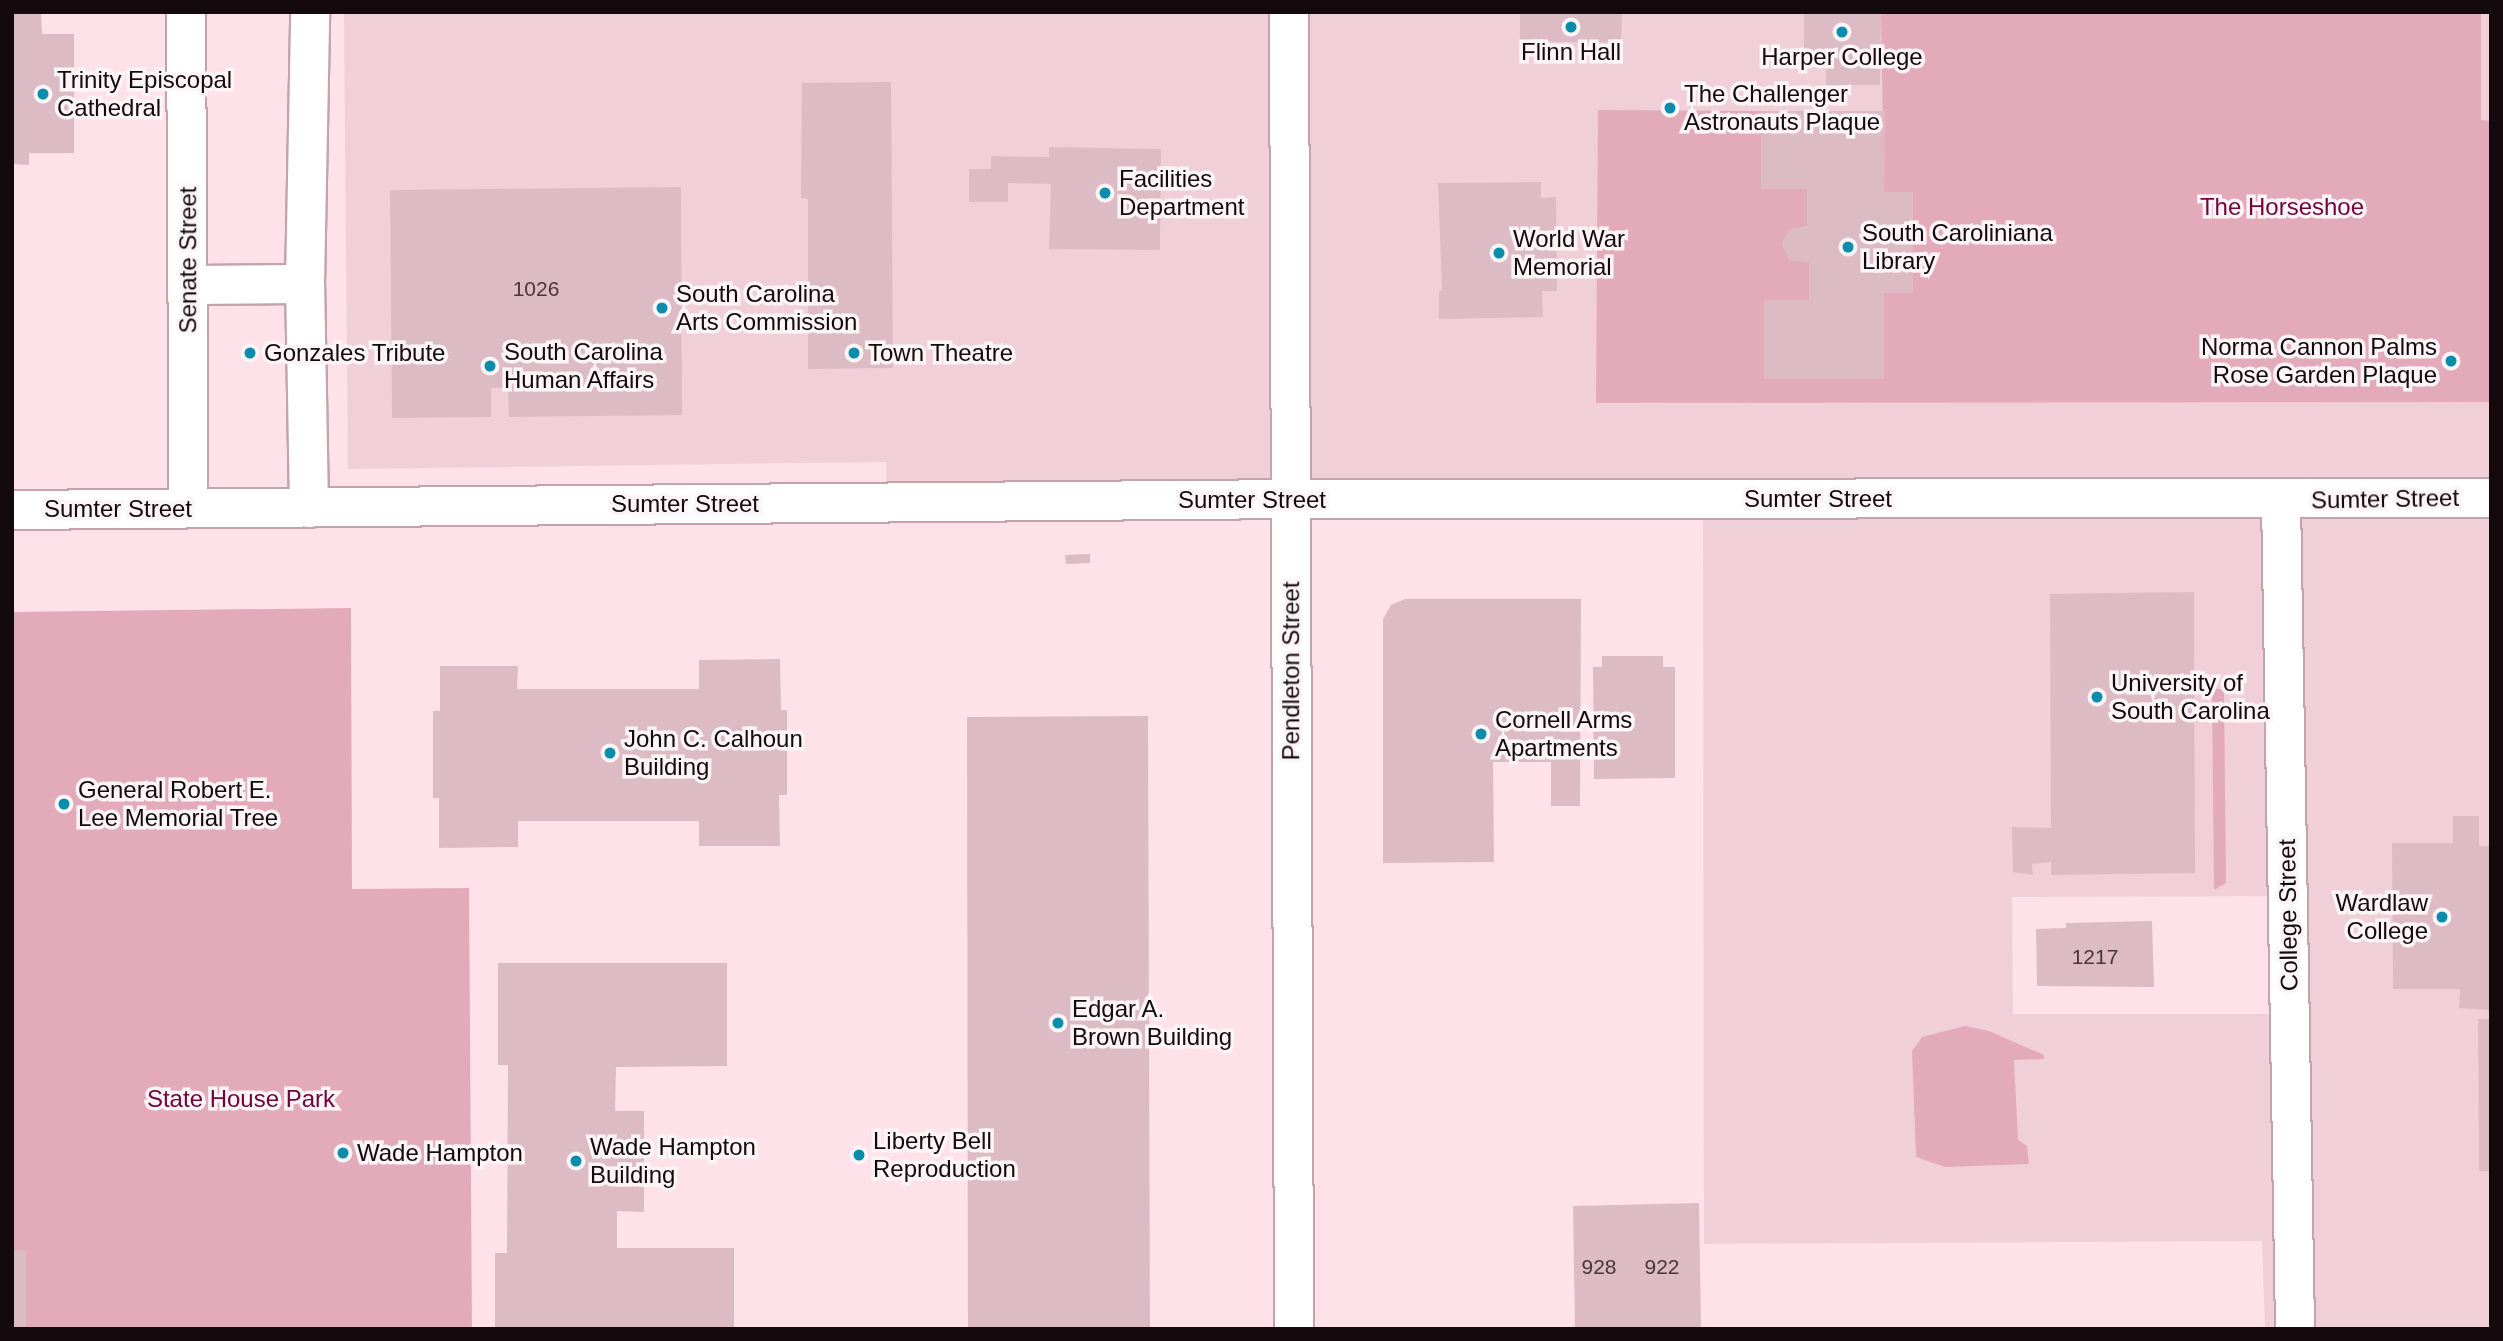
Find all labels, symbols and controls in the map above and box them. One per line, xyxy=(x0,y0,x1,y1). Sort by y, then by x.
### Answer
marker: Flinn Hall xyxy=(1563,19,1579,35)
marker: Harper College xyxy=(1834,24,1850,40)
place label: Flinn Hall xyxy=(1521,38,1621,66)
place label: Harper College xyxy=(1761,43,1923,71)
place label: Trinity Episcopal Cathedral xyxy=(57,66,232,122)
place label: The Challenger Astronauts Plaque xyxy=(1684,80,1880,136)
marker: Trinity Episcopal Cathedral xyxy=(35,86,51,102)
marker: The Challenger Astronauts Plaque xyxy=(1662,100,1678,116)
place label: Facilities Department xyxy=(1119,165,1244,221)
marker: Facilities Department xyxy=(1097,185,1113,201)
street label: Senate Street xyxy=(174,187,202,333)
park label: The Horseshoe xyxy=(2200,193,2364,221)
place label: South Caroliniana Library xyxy=(1862,219,2053,275)
place label: World War Memorial xyxy=(1513,225,1625,281)
marker: South Caroliniana Library xyxy=(1840,239,1856,255)
marker: World War Memorial xyxy=(1491,245,1507,261)
house number: 1026 xyxy=(513,276,559,302)
place label: South Carolina Arts Commission xyxy=(676,280,857,336)
marker: South Carolina Arts Commission xyxy=(654,300,670,316)
place label: Norma Cannon Palms Rose Garden Plaque xyxy=(2201,333,2437,389)
place label: South Carolina Human Affairs xyxy=(504,338,663,394)
place label: Gonzales Tribute xyxy=(264,339,446,367)
place label: Town Theatre xyxy=(868,339,1013,367)
marker: Gonzales Tribute xyxy=(242,345,258,361)
marker: Town Theatre xyxy=(846,345,862,361)
marker: Norma Cannon Palms Rose Garden Plaque xyxy=(2443,353,2459,369)
marker: South Carolina Human Affairs xyxy=(482,358,498,374)
street label: Sumter Street xyxy=(2311,483,2459,515)
street label: Sumter Street xyxy=(1744,485,1892,513)
street label: Sumter Street xyxy=(1178,486,1326,514)
street label: Sumter Street xyxy=(611,490,759,518)
street label: Sumter Street xyxy=(44,495,192,523)
street label: Pendleton Street xyxy=(1277,582,1305,760)
place label: University of South Carolina xyxy=(2111,669,2270,725)
marker: University of South Carolina xyxy=(2089,689,2105,705)
place label: Cornell Arms Apartments xyxy=(1495,706,1634,762)
place label: John C. Calhoun Building xyxy=(624,725,803,781)
marker: Cornell Arms Apartments xyxy=(1473,726,1489,742)
marker: John C. Calhoun Building xyxy=(602,745,618,761)
place label: General Robert E. Lee Memorial Tree xyxy=(78,776,279,832)
marker: General Robert E. Lee Memorial Tree xyxy=(56,796,72,812)
street label: College Street xyxy=(2272,839,2304,991)
place label: Wardlaw College xyxy=(2336,889,2428,945)
marker: Wardlaw College xyxy=(2434,909,2450,925)
house number: 1217 xyxy=(2072,944,2118,970)
place label: Edgar A. Brown Building xyxy=(1072,995,1232,1051)
marker: Edgar A. Brown Building xyxy=(1050,1015,1066,1031)
park label: State House Park xyxy=(147,1085,335,1113)
place label: Liberty Bell Reproduction xyxy=(873,1127,1016,1183)
place label: Wade Hampton Building xyxy=(590,1133,756,1189)
place label: Wade Hampton xyxy=(357,1139,523,1167)
marker: Wade Hampton xyxy=(335,1145,351,1161)
marker: Liberty Bell Reproduction xyxy=(851,1147,867,1163)
marker: Wade Hampton Building xyxy=(568,1153,584,1169)
house number: 928 xyxy=(1581,1254,1617,1280)
house number: 922 xyxy=(1644,1254,1680,1280)

